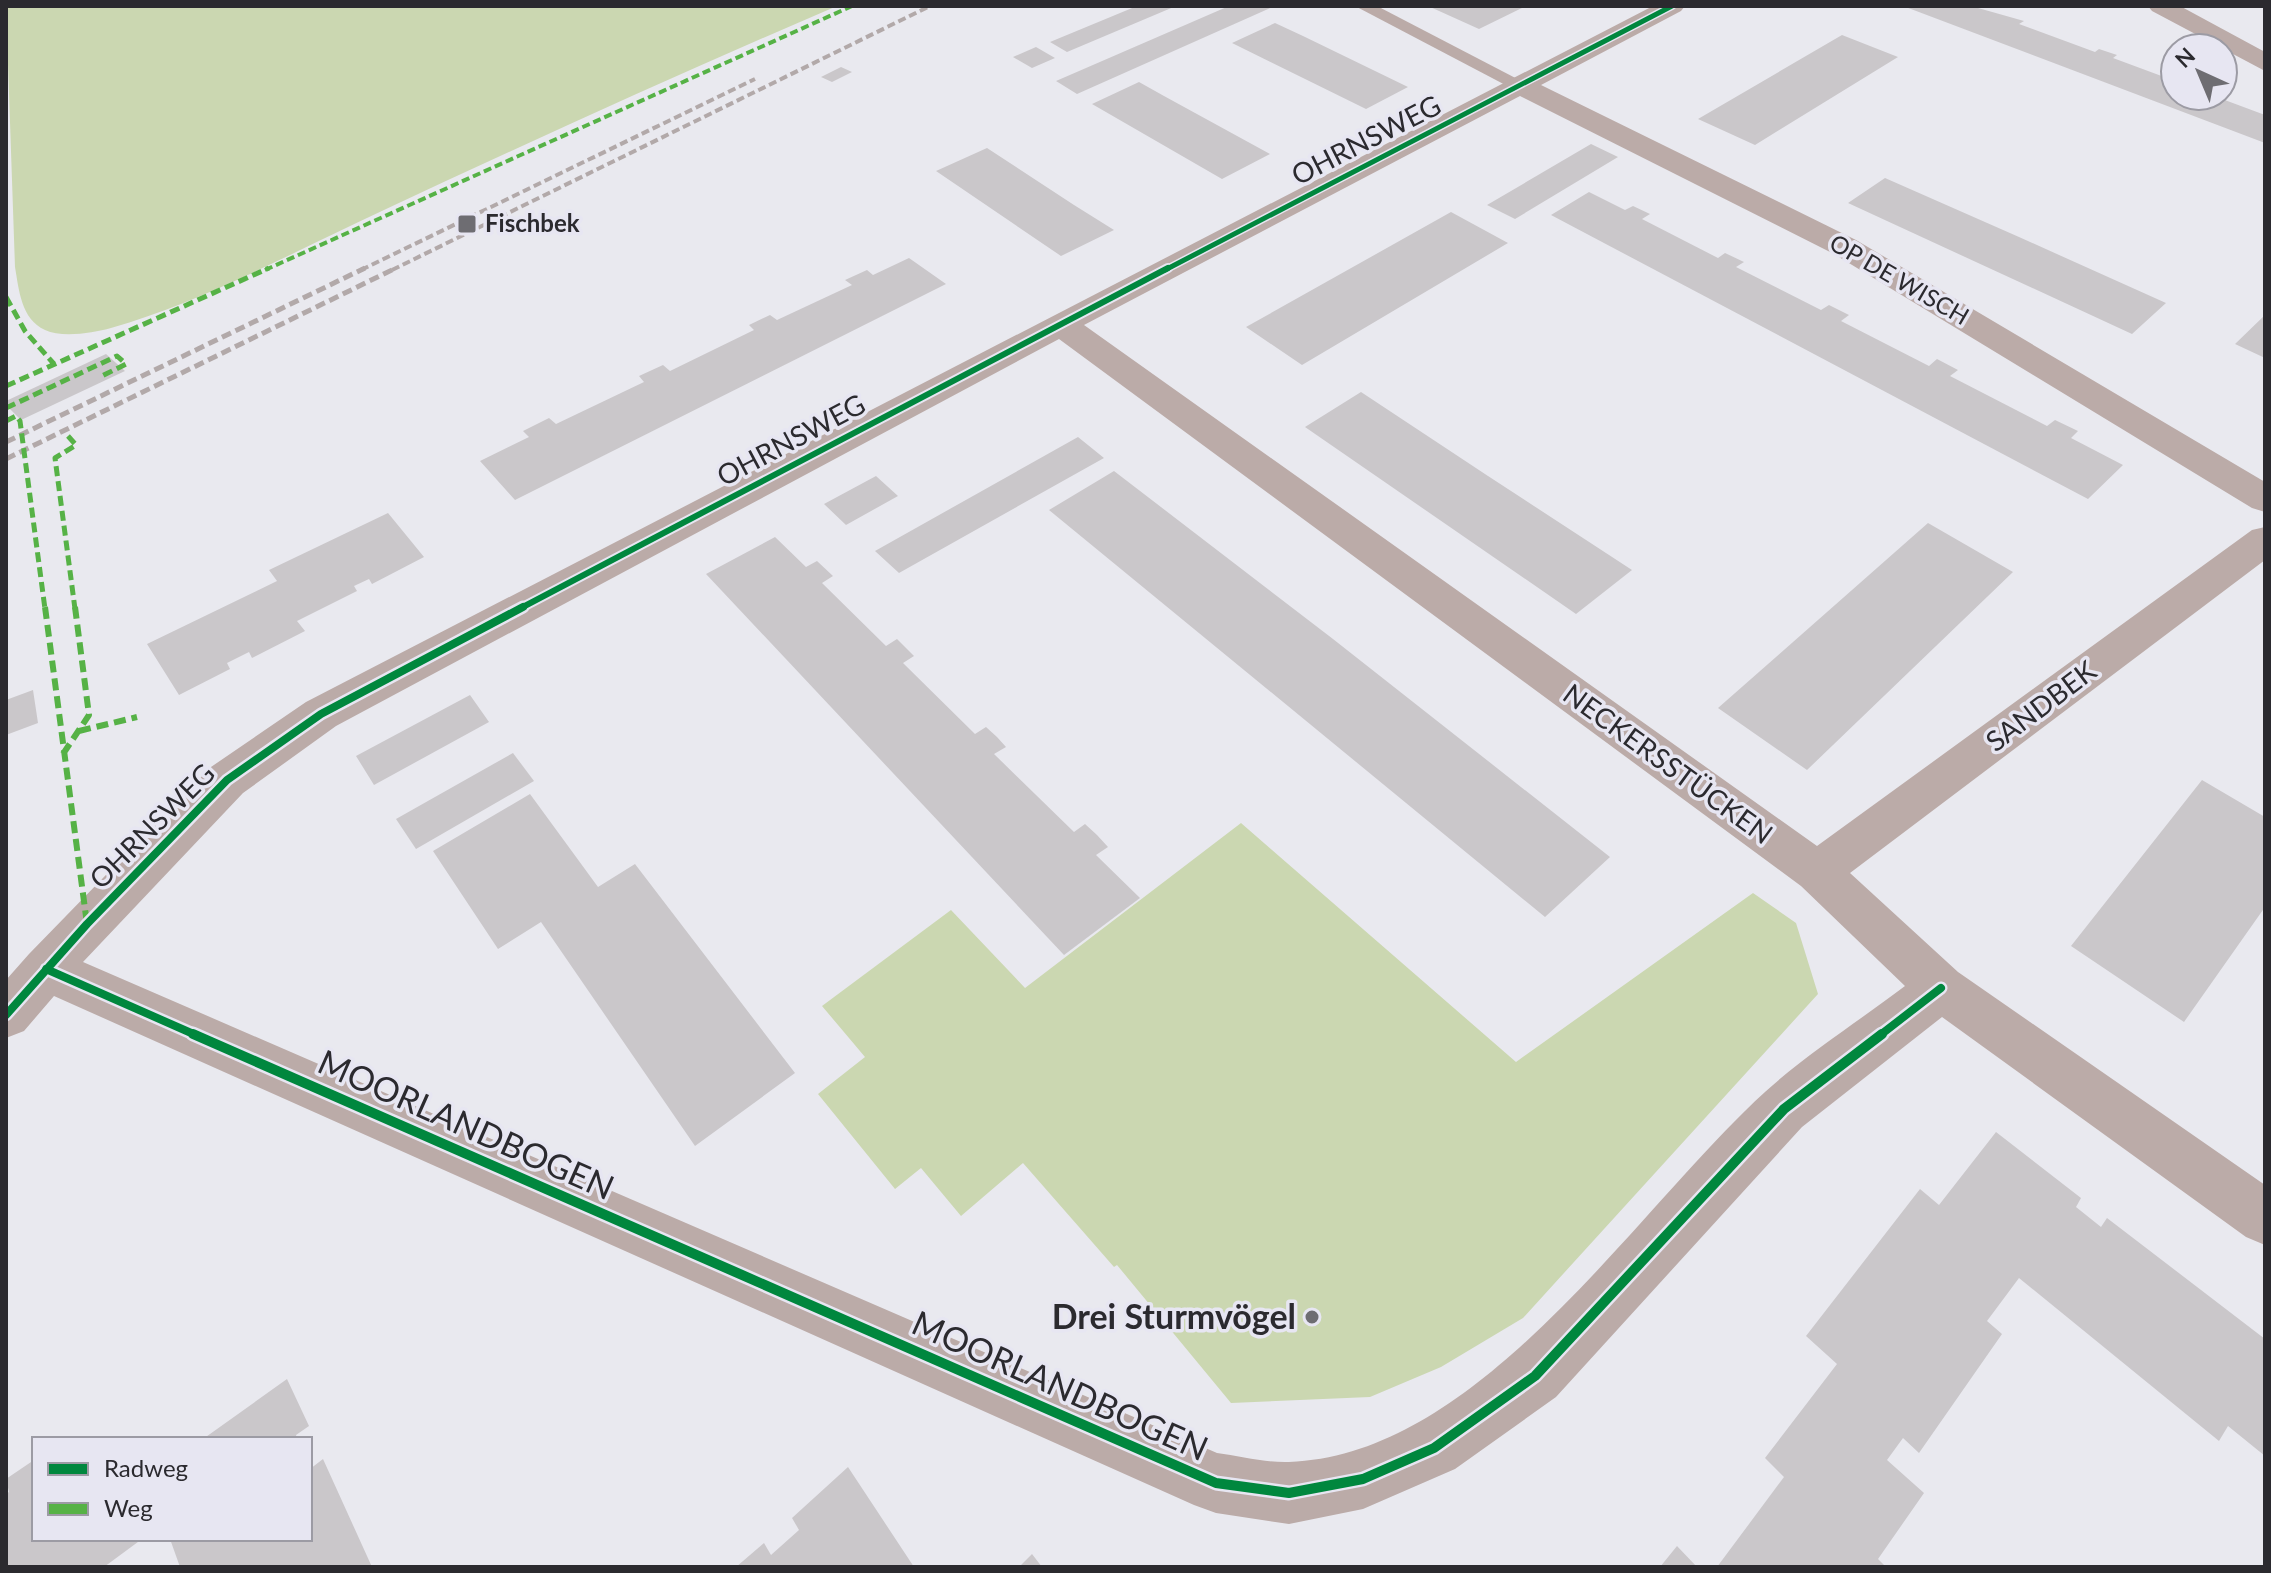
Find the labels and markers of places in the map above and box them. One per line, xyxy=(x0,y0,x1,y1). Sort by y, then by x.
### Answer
place label: Fischbek xyxy=(485,208,580,237)
marker: Fischbek xyxy=(456,213,478,235)
place label: Drei Sturmvögel xyxy=(1052,1295,1296,1336)
marker: Drei Sturmvögel xyxy=(1303,1308,1321,1326)

